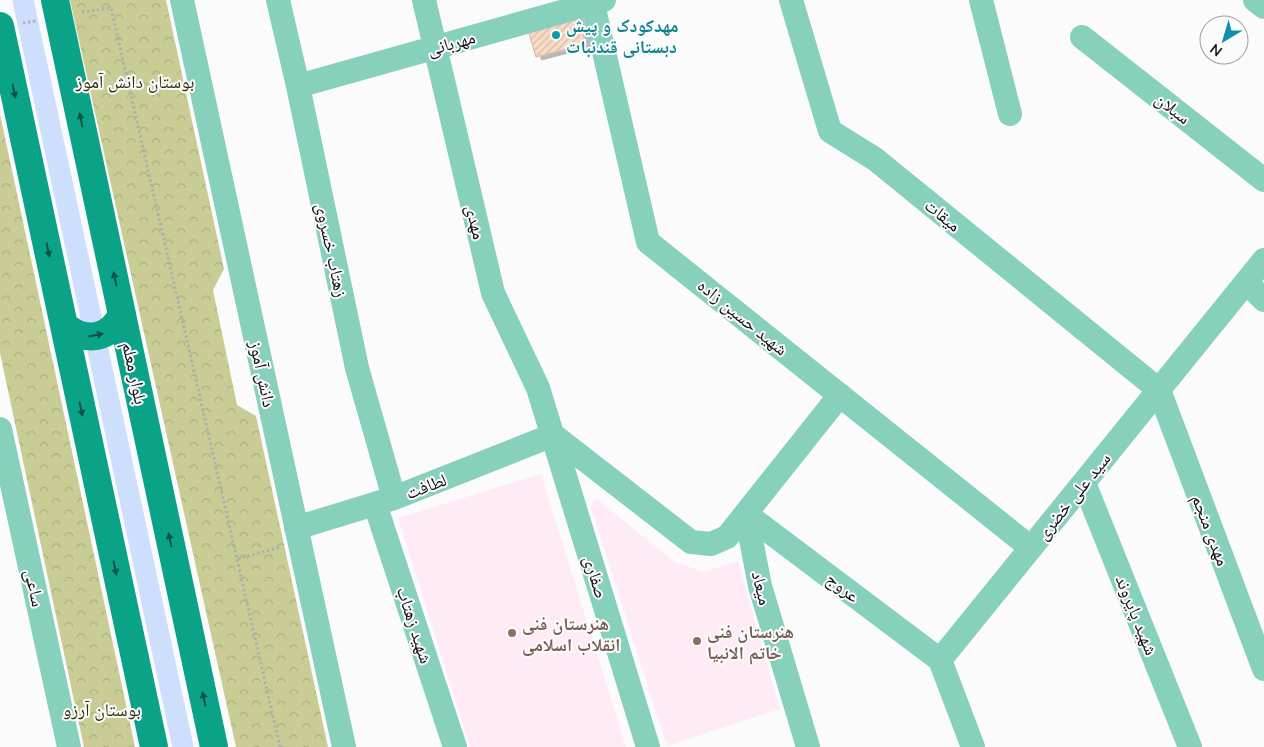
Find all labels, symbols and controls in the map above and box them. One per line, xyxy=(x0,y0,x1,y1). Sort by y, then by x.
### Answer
place label: مهدکودک و پیش دبستانی قندنبات xyxy=(566,14,678,58)
north arrow xyxy=(1199,15,1249,65)
street label: مهربانی xyxy=(424,25,478,61)
marker: مهدکودک و پیش دبستانی قندنبات xyxy=(550,29,562,41)
text: N xyxy=(1206,40,1226,61)
park label: بوستان دانش آموز xyxy=(74,70,195,93)
one-way arrow xyxy=(10,83,18,98)
street label: سبلان xyxy=(1151,87,1195,129)
one-way arrow xyxy=(77,112,85,127)
street label: میقات xyxy=(920,193,966,237)
street label: زهتاب خسروی xyxy=(311,201,353,299)
street label: مهدی xyxy=(461,202,491,242)
one-way arrow xyxy=(44,242,52,258)
one-way arrow xyxy=(110,270,118,286)
street label: شهید حسین زاده xyxy=(693,274,793,360)
one-way arrow xyxy=(88,331,104,339)
street label: دانش آموز xyxy=(245,338,281,409)
street label: بلوار معلم xyxy=(116,340,153,407)
one-way arrow xyxy=(78,401,86,417)
street label: سید علی خضری xyxy=(1031,448,1115,544)
street label: لطافت xyxy=(402,468,450,504)
street label: مهدی منجم xyxy=(1186,491,1235,569)
one-way arrow xyxy=(166,532,174,548)
street label: صفاری xyxy=(579,553,613,601)
one-way arrow xyxy=(111,560,119,575)
street label: ساعی xyxy=(20,567,50,609)
street label: عروج xyxy=(821,567,864,608)
street label: میعاد xyxy=(747,569,777,607)
street label: شهید پایروند xyxy=(1110,572,1163,659)
street label: شهید زهتاب xyxy=(392,584,438,666)
place label: هنرستان فنی انقلاب اسلامی xyxy=(522,612,620,656)
place label: هنرستان فنی خاتم الانبیا xyxy=(707,620,794,665)
marker: هنرستان فنی انقلاب اسلامی xyxy=(506,627,518,639)
marker: هنرستان فنی خاتم الانبیا xyxy=(691,635,703,647)
one-way arrow xyxy=(200,692,208,707)
park label: بوستان آرزو xyxy=(63,698,141,721)

